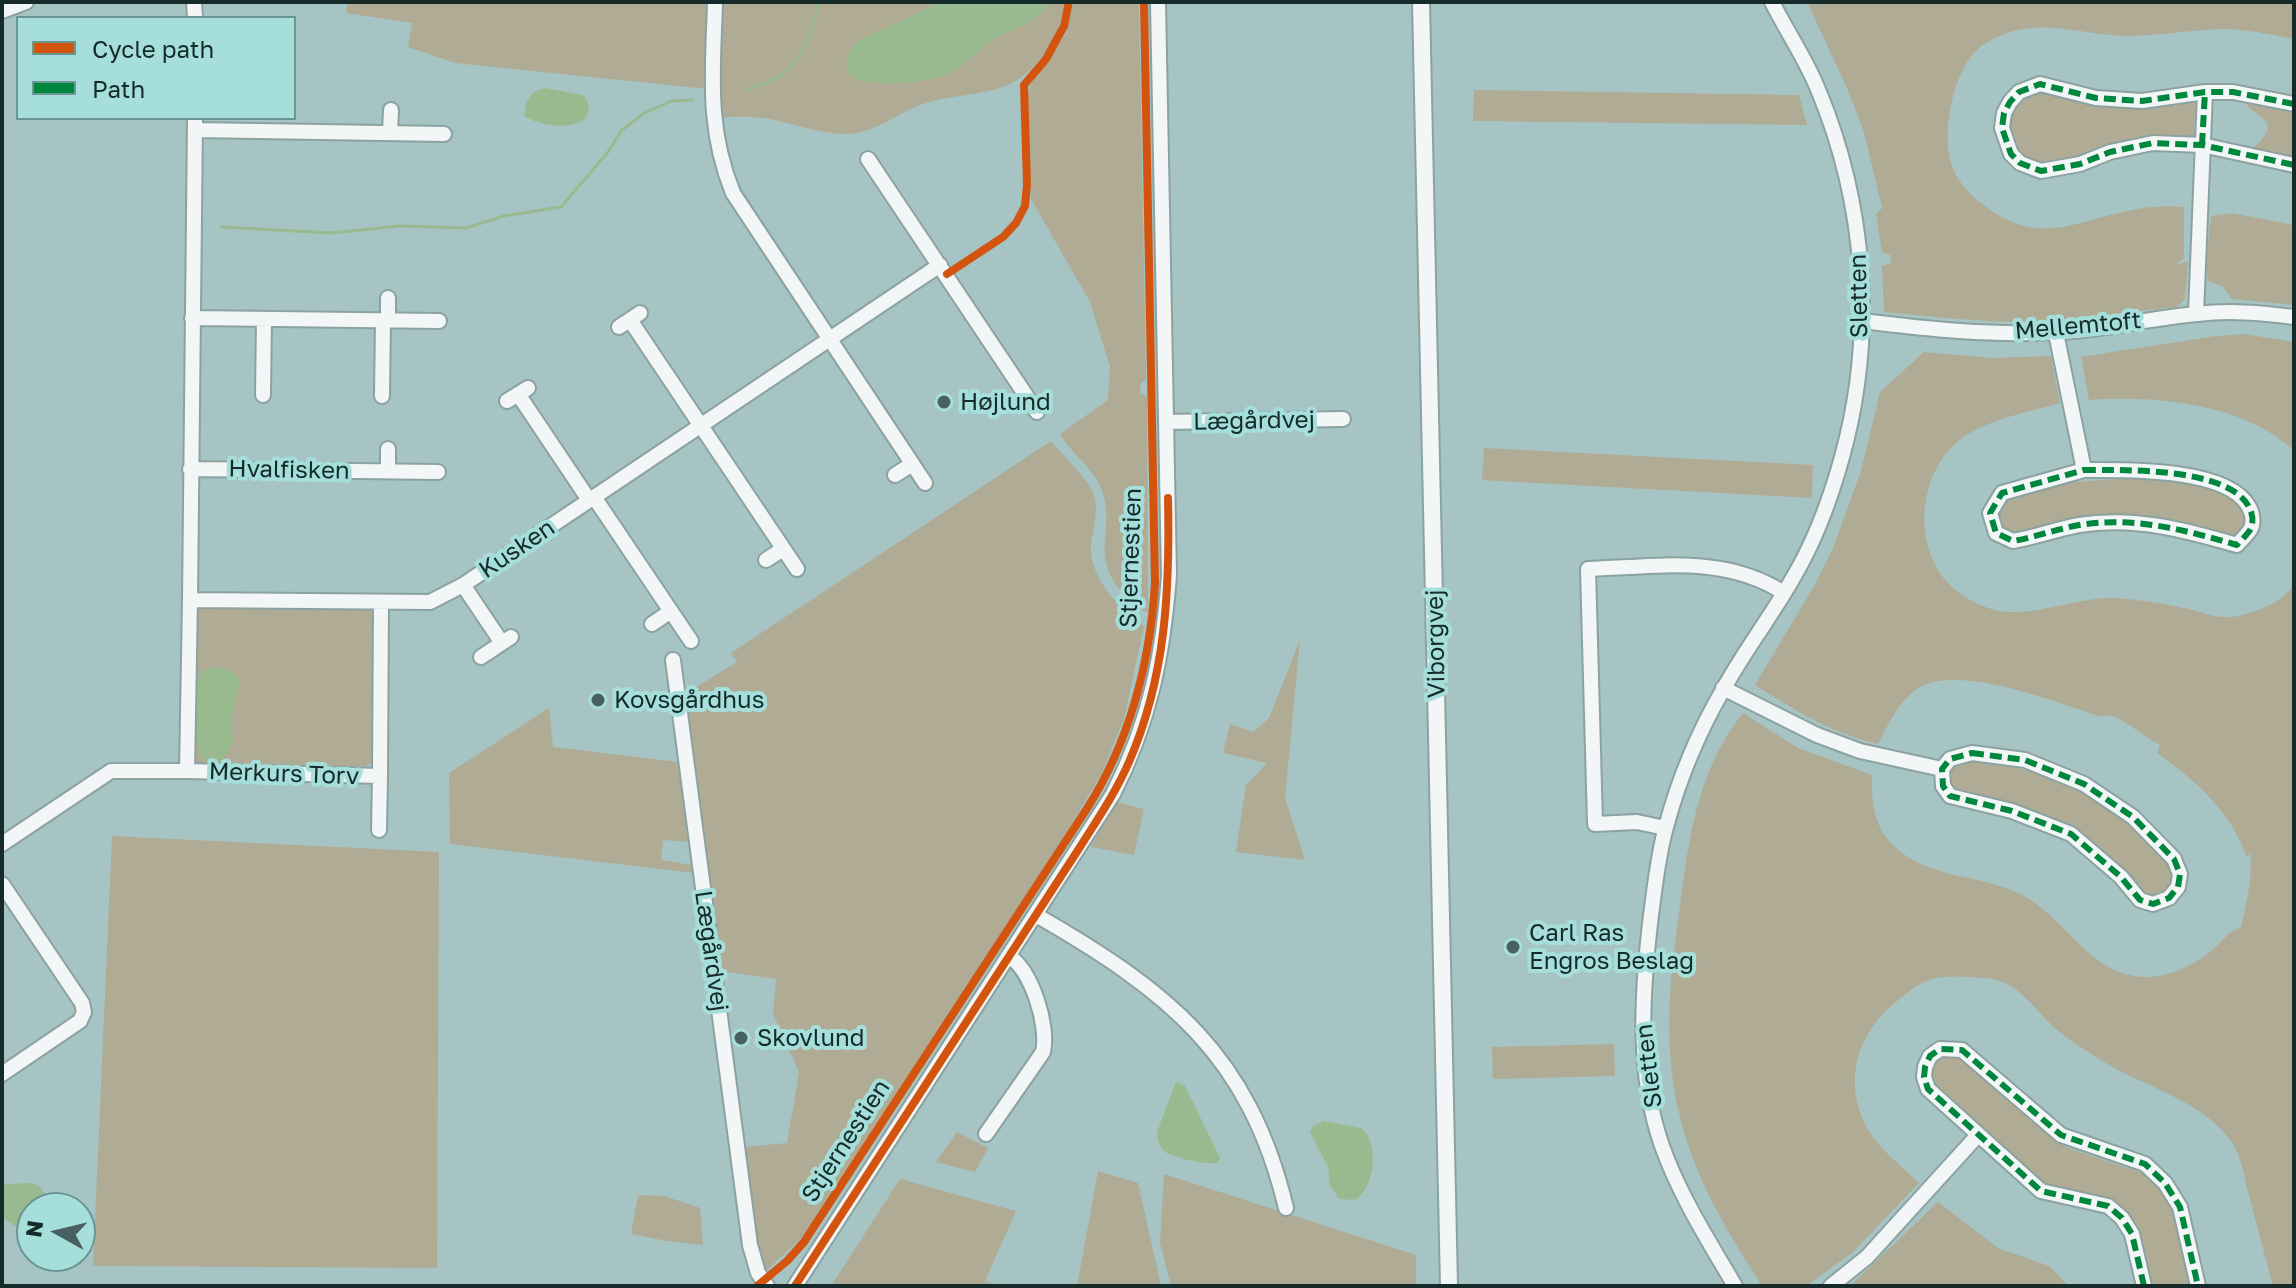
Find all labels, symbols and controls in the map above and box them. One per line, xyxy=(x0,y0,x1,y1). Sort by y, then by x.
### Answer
legend xyxy=(16,16,296,120)
text: Cycle path xyxy=(92,34,214,63)
text: Path xyxy=(92,74,145,103)
street label: Sletten xyxy=(1844,254,1874,338)
street label: Mellemtoft xyxy=(2014,306,2142,346)
place label: Højlund xyxy=(960,388,1051,416)
marker: Højlund xyxy=(935,393,953,411)
street label: Lægårdvej xyxy=(1193,406,1315,436)
street label: Hvalfisken xyxy=(228,455,350,485)
street label: Stjernestien xyxy=(1114,487,1148,629)
street label: Kusken xyxy=(474,513,560,585)
street label: Viborgvej xyxy=(1421,589,1451,699)
place label: Kovsgårdhus xyxy=(614,686,764,714)
marker: Kovsgårdhus xyxy=(589,691,607,709)
street label: Merkurs Torv xyxy=(208,757,360,791)
street label: Lægårdvej xyxy=(688,889,734,1013)
place label: Carl Ras Engros Beslag xyxy=(1529,919,1694,975)
marker: Carl Ras Engros Beslag xyxy=(1504,938,1522,956)
street label: Sletten xyxy=(1630,1022,1668,1110)
place label: Skovlund xyxy=(757,1024,865,1052)
marker: Skovlund xyxy=(732,1029,750,1047)
street label: Stjernestien xyxy=(796,1074,896,1208)
north arrow xyxy=(16,1192,96,1272)
text: N xyxy=(19,1219,48,1239)

